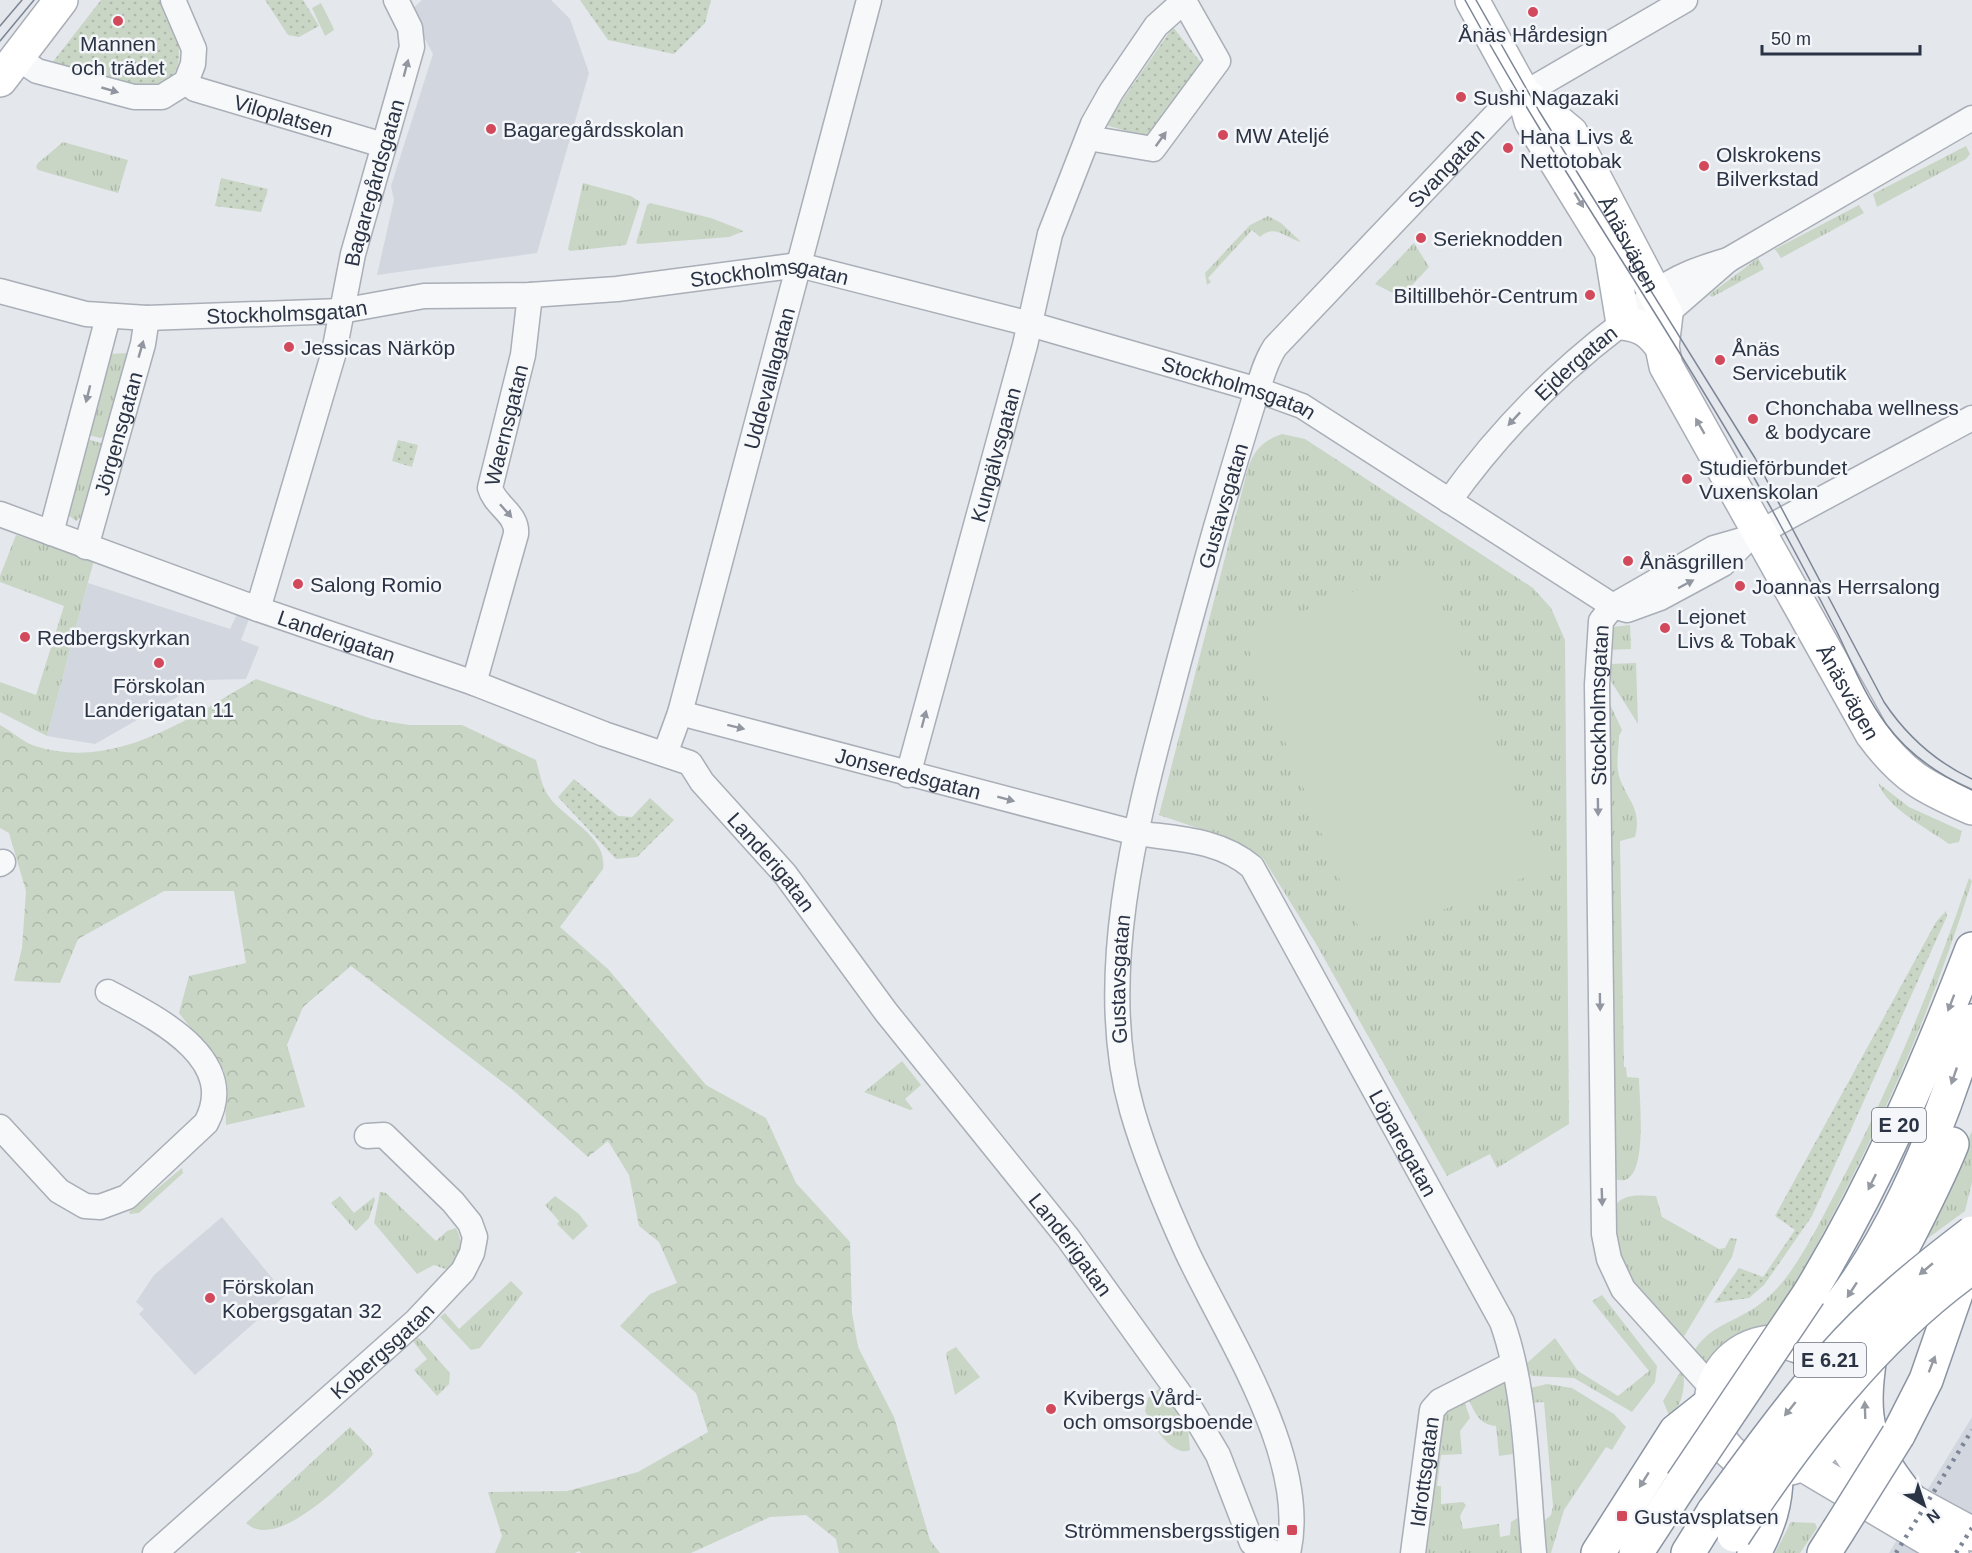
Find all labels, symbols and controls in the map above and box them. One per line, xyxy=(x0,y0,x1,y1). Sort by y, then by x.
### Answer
marker: Ånäs Hårdesign xyxy=(1526,5,1540,19)
marker: Mannen och trädet xyxy=(111,14,125,28)
scale bar xyxy=(1762,18,1920,56)
place label: Ånäs Hårdesign xyxy=(1458,23,1608,46)
text: 50 m xyxy=(1771,29,1811,49)
place label: Mannen och trädet xyxy=(71,32,165,79)
one-way arrow xyxy=(402,59,411,77)
one-way arrow xyxy=(101,86,119,95)
place label: Sushi Nagazaki xyxy=(1473,86,1619,109)
street label: Viloplatsen xyxy=(231,90,336,141)
marker: Sushi Nagazaki xyxy=(1454,90,1468,104)
street label: Bagaregårdsgatan xyxy=(339,96,408,268)
place label: Bagaregårdsskolan xyxy=(503,118,684,141)
marker: Bagaregårdsskolan xyxy=(484,122,498,136)
street label: Svangatan xyxy=(1403,123,1488,212)
place label: MW Ateljé xyxy=(1235,124,1330,147)
place label: Hana Livs & Nettotobak xyxy=(1520,125,1633,172)
marker: MW Ateljé xyxy=(1216,128,1230,142)
one-way arrow xyxy=(1155,131,1167,147)
marker: Hana Livs & Nettotobak xyxy=(1501,141,1515,155)
place label: Olskrokens Bilverkstad xyxy=(1716,143,1821,190)
marker: Olskrokens Bilverkstad xyxy=(1697,159,1711,173)
one-way arrow xyxy=(1573,192,1584,208)
street label: Ånäsvägen xyxy=(1595,192,1664,296)
place label: Serieknodden xyxy=(1433,227,1563,250)
marker: Serieknodden xyxy=(1414,231,1428,245)
street label: Stockholmsgatan xyxy=(688,254,851,291)
place label: Biltillbehör-Centrum xyxy=(1394,284,1578,307)
marker: Biltillbehör-Centrum xyxy=(1583,288,1597,302)
street label: Stockholmsgatan xyxy=(206,295,369,327)
street label: Uddevallagatan xyxy=(739,305,799,452)
street label: Ejdergatan xyxy=(1530,320,1621,405)
place label: Jessicas Närköp xyxy=(301,336,455,359)
place label: Ånäs Servicebutik xyxy=(1732,337,1847,384)
one-way arrow xyxy=(137,340,146,358)
marker: Jessicas Närköp xyxy=(282,340,296,354)
street label: Stockholmsgatan xyxy=(1159,351,1320,424)
marker: Ånäs Servicebutik xyxy=(1713,353,1727,367)
street label: Waernsgatan xyxy=(480,362,532,488)
street label: Jörgensgatan xyxy=(90,369,146,498)
one-way arrow xyxy=(83,385,93,403)
street label: Kungälvsgatan xyxy=(966,385,1025,525)
place label: Chonchaba wellness & bodycare xyxy=(1765,396,1959,443)
one-way arrow xyxy=(1508,411,1521,426)
marker: Chonchaba wellness & bodycare xyxy=(1746,412,1760,426)
one-way arrow xyxy=(1695,418,1706,434)
street label: Gustavsgatan xyxy=(1193,440,1252,571)
place label: Studieförbundet Vuxenskolan xyxy=(1699,456,1847,503)
marker: Studieförbundet Vuxenskolan xyxy=(1680,472,1694,486)
one-way arrow xyxy=(499,504,513,519)
place label: Ånäsgrillen xyxy=(1640,550,1744,573)
marker: Ånäsgrillen xyxy=(1621,554,1635,568)
place label: Salong Romio xyxy=(310,573,442,596)
place label: Joannas Herrsalong xyxy=(1752,575,1940,598)
marker: Salong Romio xyxy=(291,577,305,591)
one-way arrow xyxy=(1677,579,1694,589)
marker: Joannas Herrsalong xyxy=(1733,579,1747,593)
street label: Landerigatan xyxy=(275,605,398,667)
place label: Lejonet Livs & Tobak xyxy=(1677,605,1796,652)
marker: Lejonet Livs & Tobak xyxy=(1658,621,1672,635)
street label: Stockholmsgatan xyxy=(1585,624,1612,786)
place label: Redbergskyrkan xyxy=(37,626,190,649)
marker: Redbergskyrkan xyxy=(18,630,32,644)
street label: Ånäsvägen xyxy=(1813,640,1884,743)
marker: Förskolan Landerigatan 11 xyxy=(152,656,166,670)
place label: Förskolan Landerigatan 11 xyxy=(84,674,234,721)
one-way arrow xyxy=(919,709,929,728)
one-way arrow xyxy=(727,722,746,732)
street label: Jonseredsgatan xyxy=(833,743,983,803)
one-way arrow xyxy=(997,794,1015,804)
one-way arrow xyxy=(1593,798,1603,817)
street label: Landerigatan xyxy=(723,807,820,916)
street label: Gustavsgatan xyxy=(1106,913,1134,1045)
one-way arrow xyxy=(1595,993,1605,1012)
one-way arrow xyxy=(1946,994,1955,1012)
one-way arrow xyxy=(1949,1067,1958,1085)
street label: Löparegatan xyxy=(1365,1086,1442,1200)
road number: E 20 xyxy=(1872,1108,1926,1142)
one-way arrow xyxy=(1868,1173,1877,1190)
street label: Landerigatan xyxy=(1025,1188,1117,1300)
one-way arrow xyxy=(1598,1188,1607,1207)
one-way arrow xyxy=(1919,1262,1934,1275)
place label: Förskolan Kobergsgatan 32 xyxy=(222,1275,382,1322)
one-way arrow xyxy=(1847,1282,1858,1298)
marker: Förskolan Kobergsgatan 32 xyxy=(203,1291,217,1305)
street label: Kobergsgatan xyxy=(326,1298,438,1403)
road number: E 6.21 xyxy=(1794,1343,1866,1377)
one-way arrow xyxy=(1927,1354,1937,1372)
place label: Kvibergs Vård- och omsorgsboende xyxy=(1063,1386,1253,1433)
one-way arrow xyxy=(1860,1400,1870,1419)
one-way arrow xyxy=(1784,1401,1797,1417)
marker: Kvibergs Vård- och omsorgsboende xyxy=(1044,1402,1058,1416)
street label: Idrottsgatan xyxy=(1405,1415,1443,1528)
one-way arrow xyxy=(1639,1472,1650,1488)
north arrow xyxy=(1894,1475,1954,1535)
place label: Gustavsplatsen xyxy=(1634,1505,1779,1528)
text: N xyxy=(1923,1506,1943,1527)
marker: Gustavsplatsen xyxy=(1615,1509,1629,1523)
place label: Strömmensbergsstigen xyxy=(1064,1519,1280,1542)
marker: Strömmensbergsstigen xyxy=(1285,1523,1299,1537)

